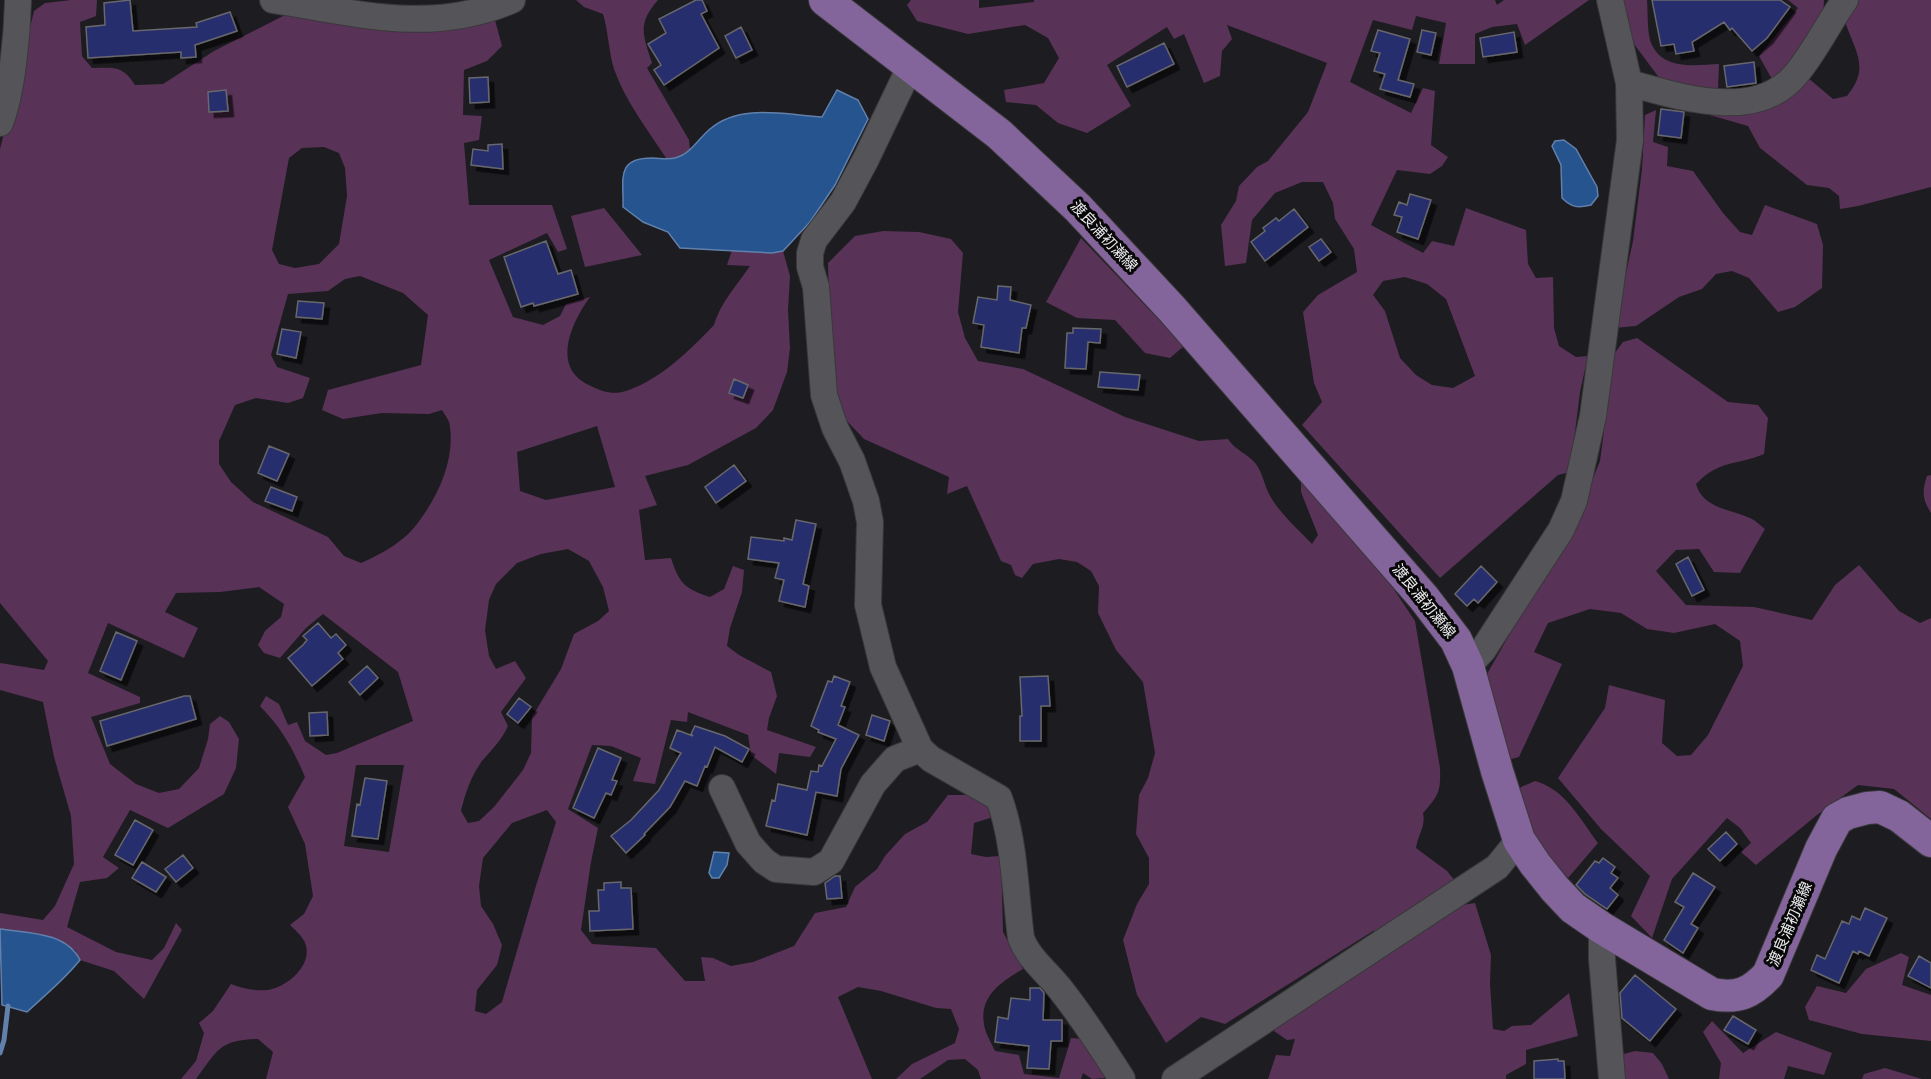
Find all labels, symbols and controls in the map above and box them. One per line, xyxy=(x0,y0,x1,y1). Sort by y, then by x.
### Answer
street label: 渡良浦初瀬線 xyxy=(1065,195,1143,276)
street label: 渡良浦初瀬線 xyxy=(1387,558,1462,643)
street label: 渡良浦初瀬線 xyxy=(1761,878,1818,970)

